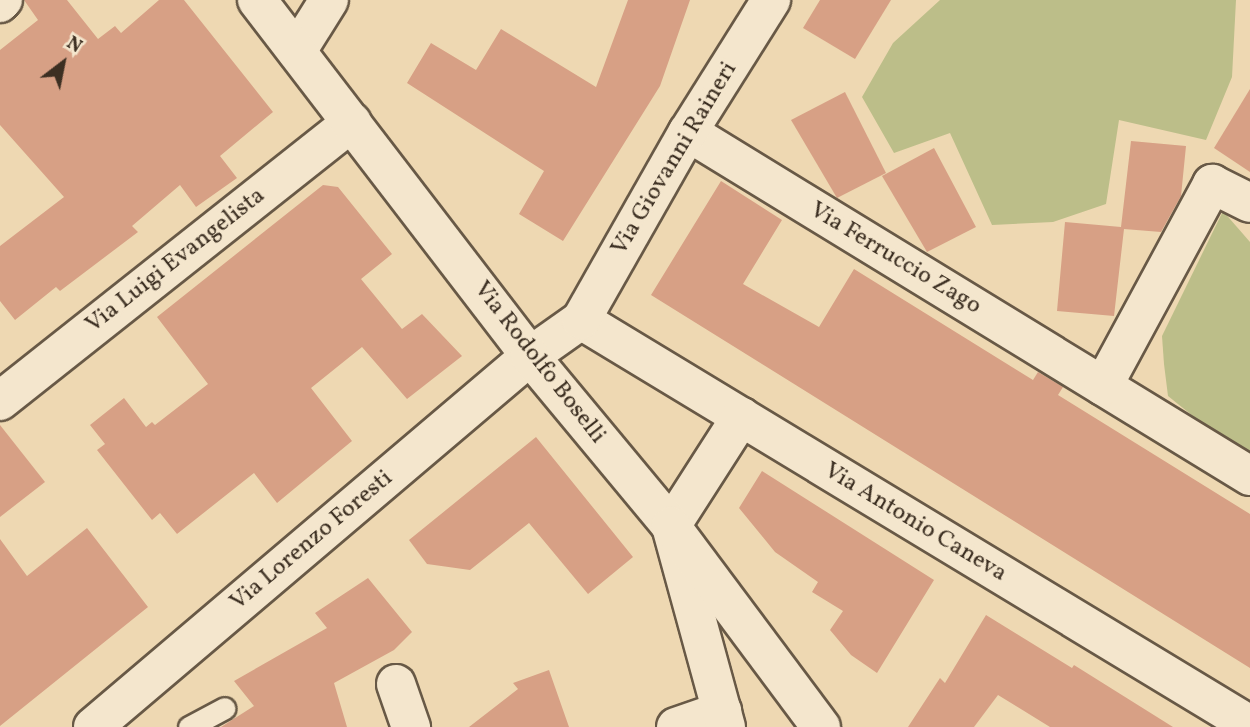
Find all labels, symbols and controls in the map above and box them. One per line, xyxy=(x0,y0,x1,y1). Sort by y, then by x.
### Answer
north arrow xyxy=(28,28,98,98)
text: N xyxy=(61,31,87,60)
street label: Via Giovanni Raineri xyxy=(606,57,744,261)
street label: Via Luigi Evangelista xyxy=(81,182,271,340)
street label: Via Ferruccio Zago xyxy=(804,196,986,322)
street label: Via Rodolfo Boselli xyxy=(467,276,611,450)
street label: Via Antonio Caneva xyxy=(818,457,1012,589)
street label: Via Lorenzo Foresti xyxy=(225,465,399,617)

